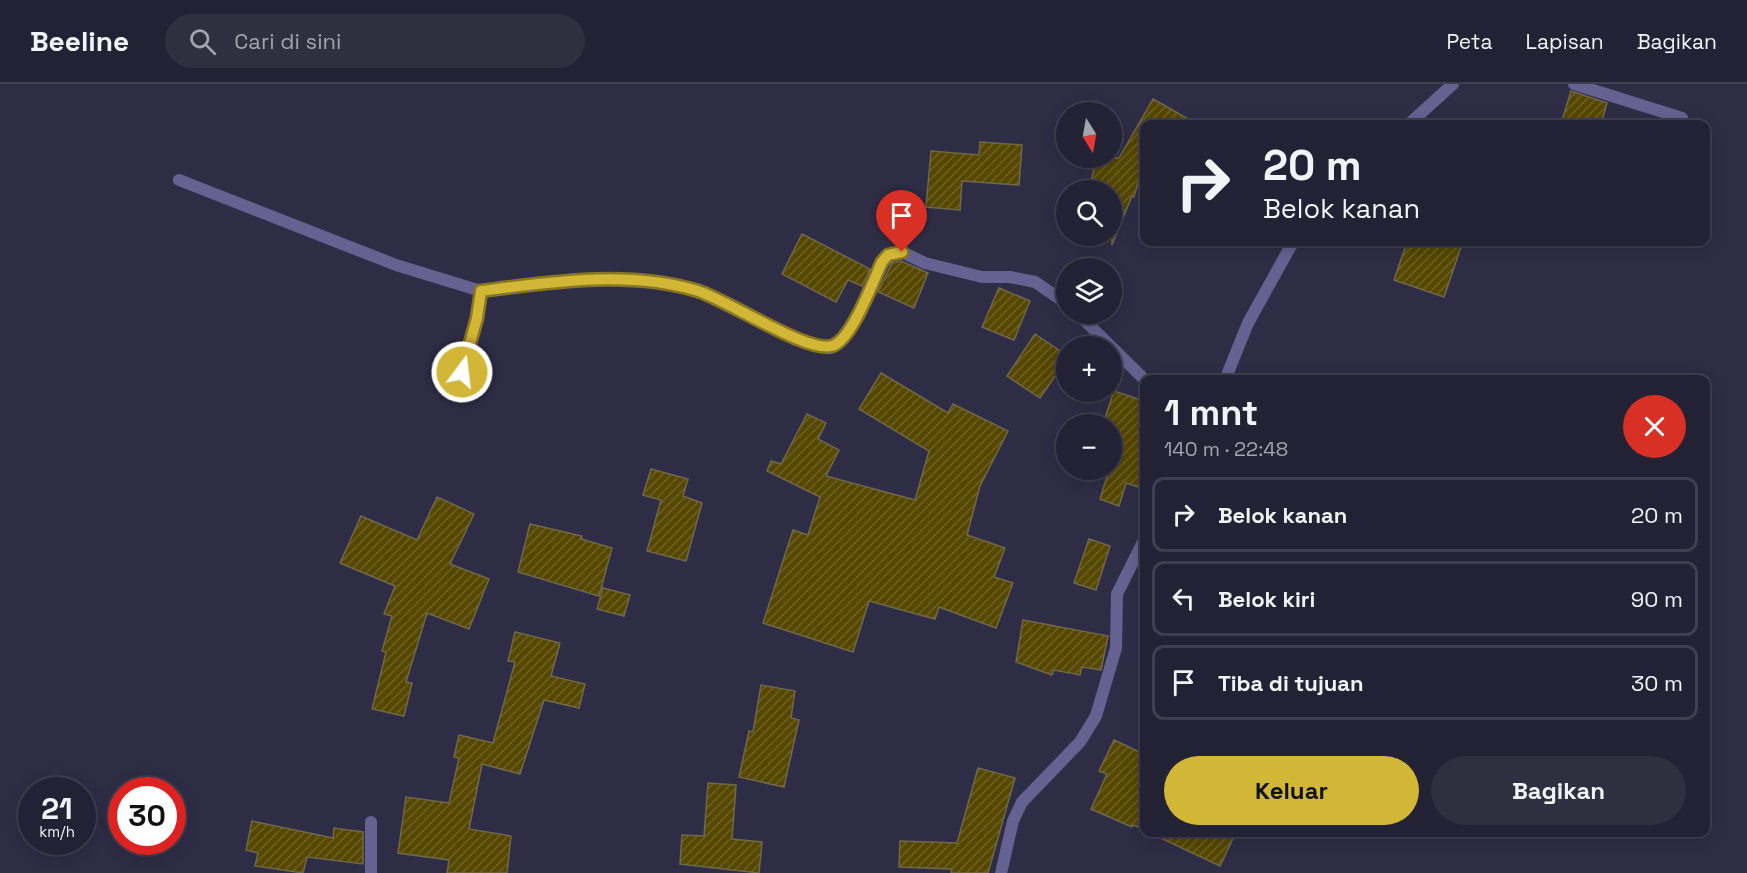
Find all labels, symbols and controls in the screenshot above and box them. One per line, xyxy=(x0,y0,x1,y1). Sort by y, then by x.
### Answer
search box xyxy=(165,14,585,68)
text: Beeline xyxy=(30,23,129,59)
icon: search xyxy=(186,25,219,58)
text: Cari di sini xyxy=(234,27,341,55)
text: Peta xyxy=(1447,28,1493,55)
text: Lapisan xyxy=(1526,28,1604,55)
text: Bagikan xyxy=(1637,28,1717,55)
north arrow xyxy=(1056,102,1122,168)
map controls xyxy=(1056,102,1122,480)
text: 20 m xyxy=(1263,139,1362,192)
icon: right xyxy=(1164,144,1242,222)
button: search xyxy=(1056,180,1122,246)
pin xyxy=(876,190,927,252)
text: Belok kanan xyxy=(1263,191,1420,226)
icon: arrive xyxy=(885,199,918,232)
button: layers xyxy=(1056,258,1122,324)
button: + xyxy=(1056,336,1122,402)
position arrow xyxy=(430,340,494,404)
text: 1 mnt xyxy=(1164,390,1258,436)
button: close xyxy=(1623,395,1686,458)
button: − xyxy=(1056,414,1122,480)
text: 140 m · 22:48 xyxy=(1164,436,1288,462)
icon: right xyxy=(1167,498,1200,531)
text: Belok kanan xyxy=(1218,501,1347,529)
text: 20 m xyxy=(1631,501,1683,529)
icon: left xyxy=(1167,582,1200,615)
text: Belok kiri xyxy=(1218,585,1315,613)
text: 90 m xyxy=(1631,585,1683,613)
icon: arrive xyxy=(1167,666,1200,699)
text: Tiba di tujuan xyxy=(1218,669,1364,697)
text: 30 m xyxy=(1631,669,1683,697)
button: Keluar xyxy=(1164,756,1419,825)
button: Bagikan xyxy=(1431,756,1686,825)
speed limit sign: 30 xyxy=(108,777,186,855)
text: 21 xyxy=(41,789,73,828)
text: km/h xyxy=(39,822,75,841)

